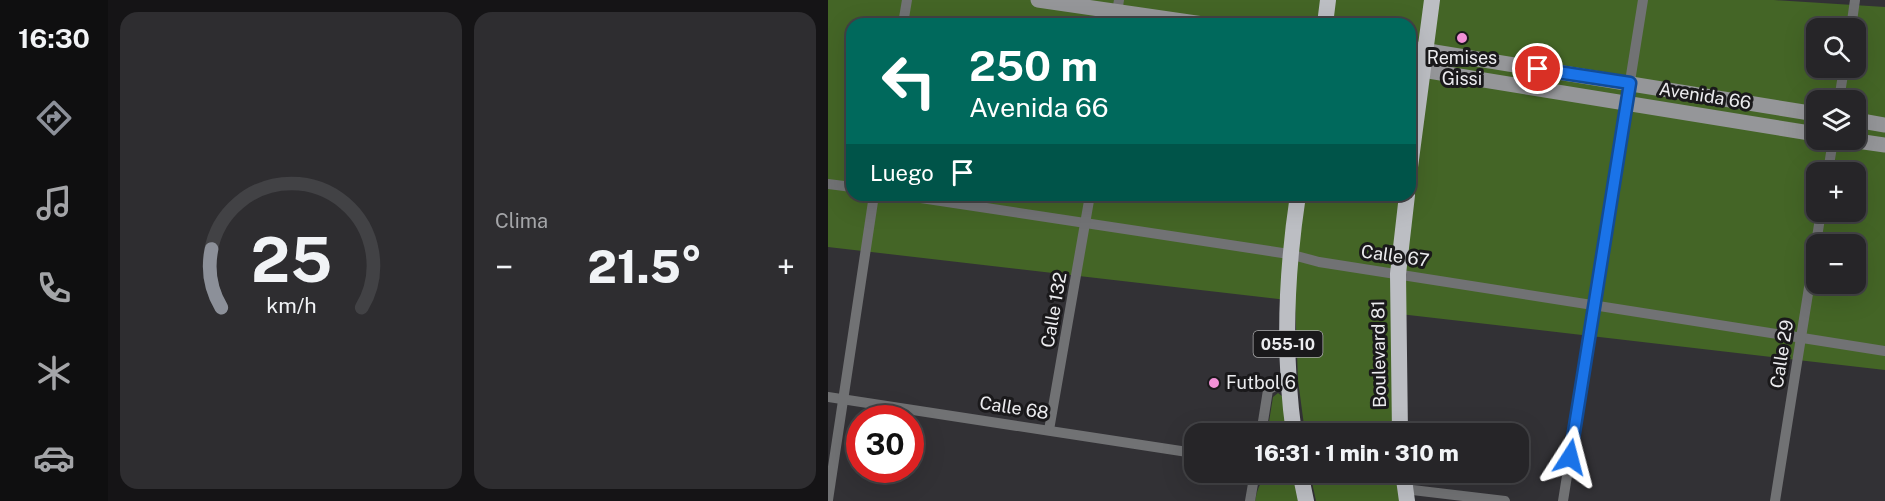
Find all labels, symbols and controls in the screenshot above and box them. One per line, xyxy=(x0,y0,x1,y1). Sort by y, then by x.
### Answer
map controls xyxy=(1806,18,1866,294)
button: search xyxy=(1806,18,1866,78)
text: 16:30 xyxy=(18,22,90,54)
marker: Remises Gissi xyxy=(1455,31,1469,45)
text: 250 m xyxy=(969,41,1098,90)
icon: left xyxy=(870,42,948,120)
pin xyxy=(1512,43,1563,94)
place label: Remises Gissi xyxy=(1427,47,1497,89)
icon: arrive xyxy=(1521,52,1554,85)
street label: Avenida 66 xyxy=(1658,78,1753,113)
button: layers xyxy=(1806,90,1866,150)
text: Avenida 66 xyxy=(969,91,1108,123)
icon: directions xyxy=(33,97,75,139)
icon: arrive xyxy=(946,156,979,189)
text: Luego xyxy=(870,160,934,186)
button: + xyxy=(1806,162,1866,222)
icon: music xyxy=(33,182,75,224)
text: Clima xyxy=(495,209,548,233)
text: 25 xyxy=(250,223,332,296)
button: − xyxy=(1806,234,1866,294)
text: 21.5° xyxy=(588,240,702,293)
street label: Calle 67 xyxy=(1360,240,1430,271)
text: − xyxy=(495,248,513,286)
text: + xyxy=(777,248,795,286)
icon: phone xyxy=(33,267,75,309)
street label: Calle 132 xyxy=(1037,271,1070,349)
text: km/h xyxy=(266,293,316,318)
street label: Boulevard 81 xyxy=(1367,300,1390,408)
street label: Calle 29 xyxy=(1766,318,1797,390)
road number: 055-10 xyxy=(1254,331,1322,357)
icon: climate xyxy=(33,352,75,394)
place label: Futbol 6 xyxy=(1226,372,1296,393)
marker: Futbol 6 xyxy=(1207,376,1221,390)
street label: Calle 68 xyxy=(978,392,1050,423)
speed limit sign: 30 xyxy=(846,405,924,483)
position arrow xyxy=(1538,425,1602,489)
icon: car xyxy=(33,437,75,479)
text: 16:31 · 1 min · 310 m xyxy=(1254,440,1459,466)

